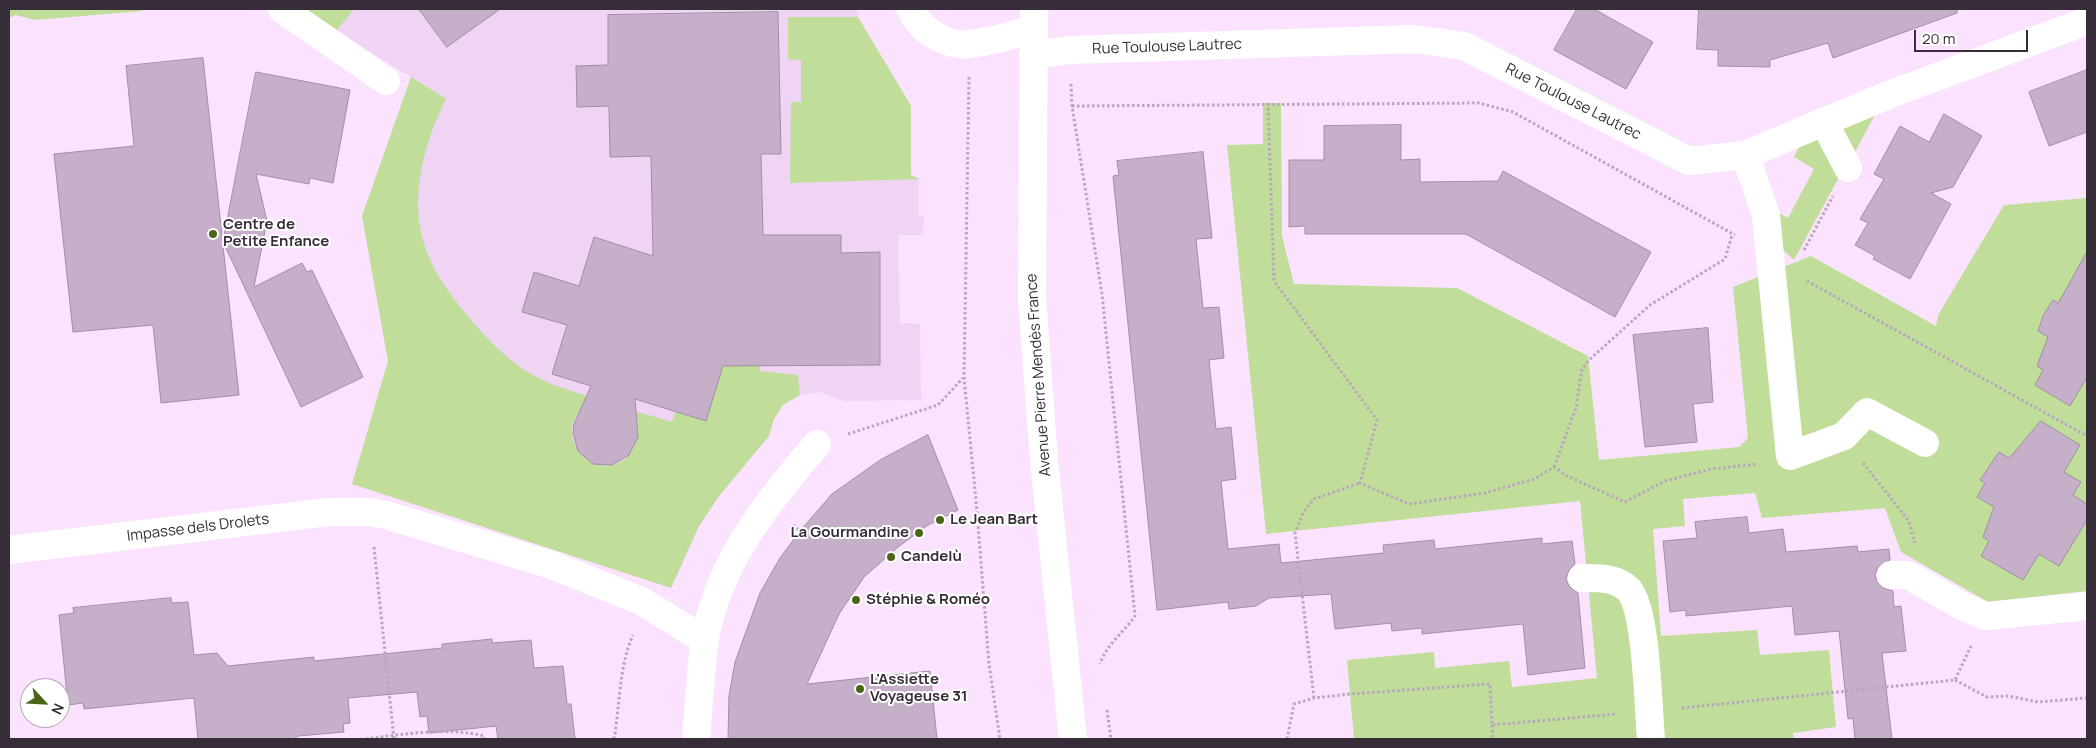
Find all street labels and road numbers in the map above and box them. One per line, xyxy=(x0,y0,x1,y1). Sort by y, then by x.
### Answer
street label: Rue Toulouse Lautrec xyxy=(1092,35,1242,59)
street label: Rue Toulouse Lautrec xyxy=(1502,60,1644,144)
street label: Avenue Pierre Mendès France xyxy=(1023,273,1055,477)
street label: Impasse dels Drolets xyxy=(126,510,270,546)

